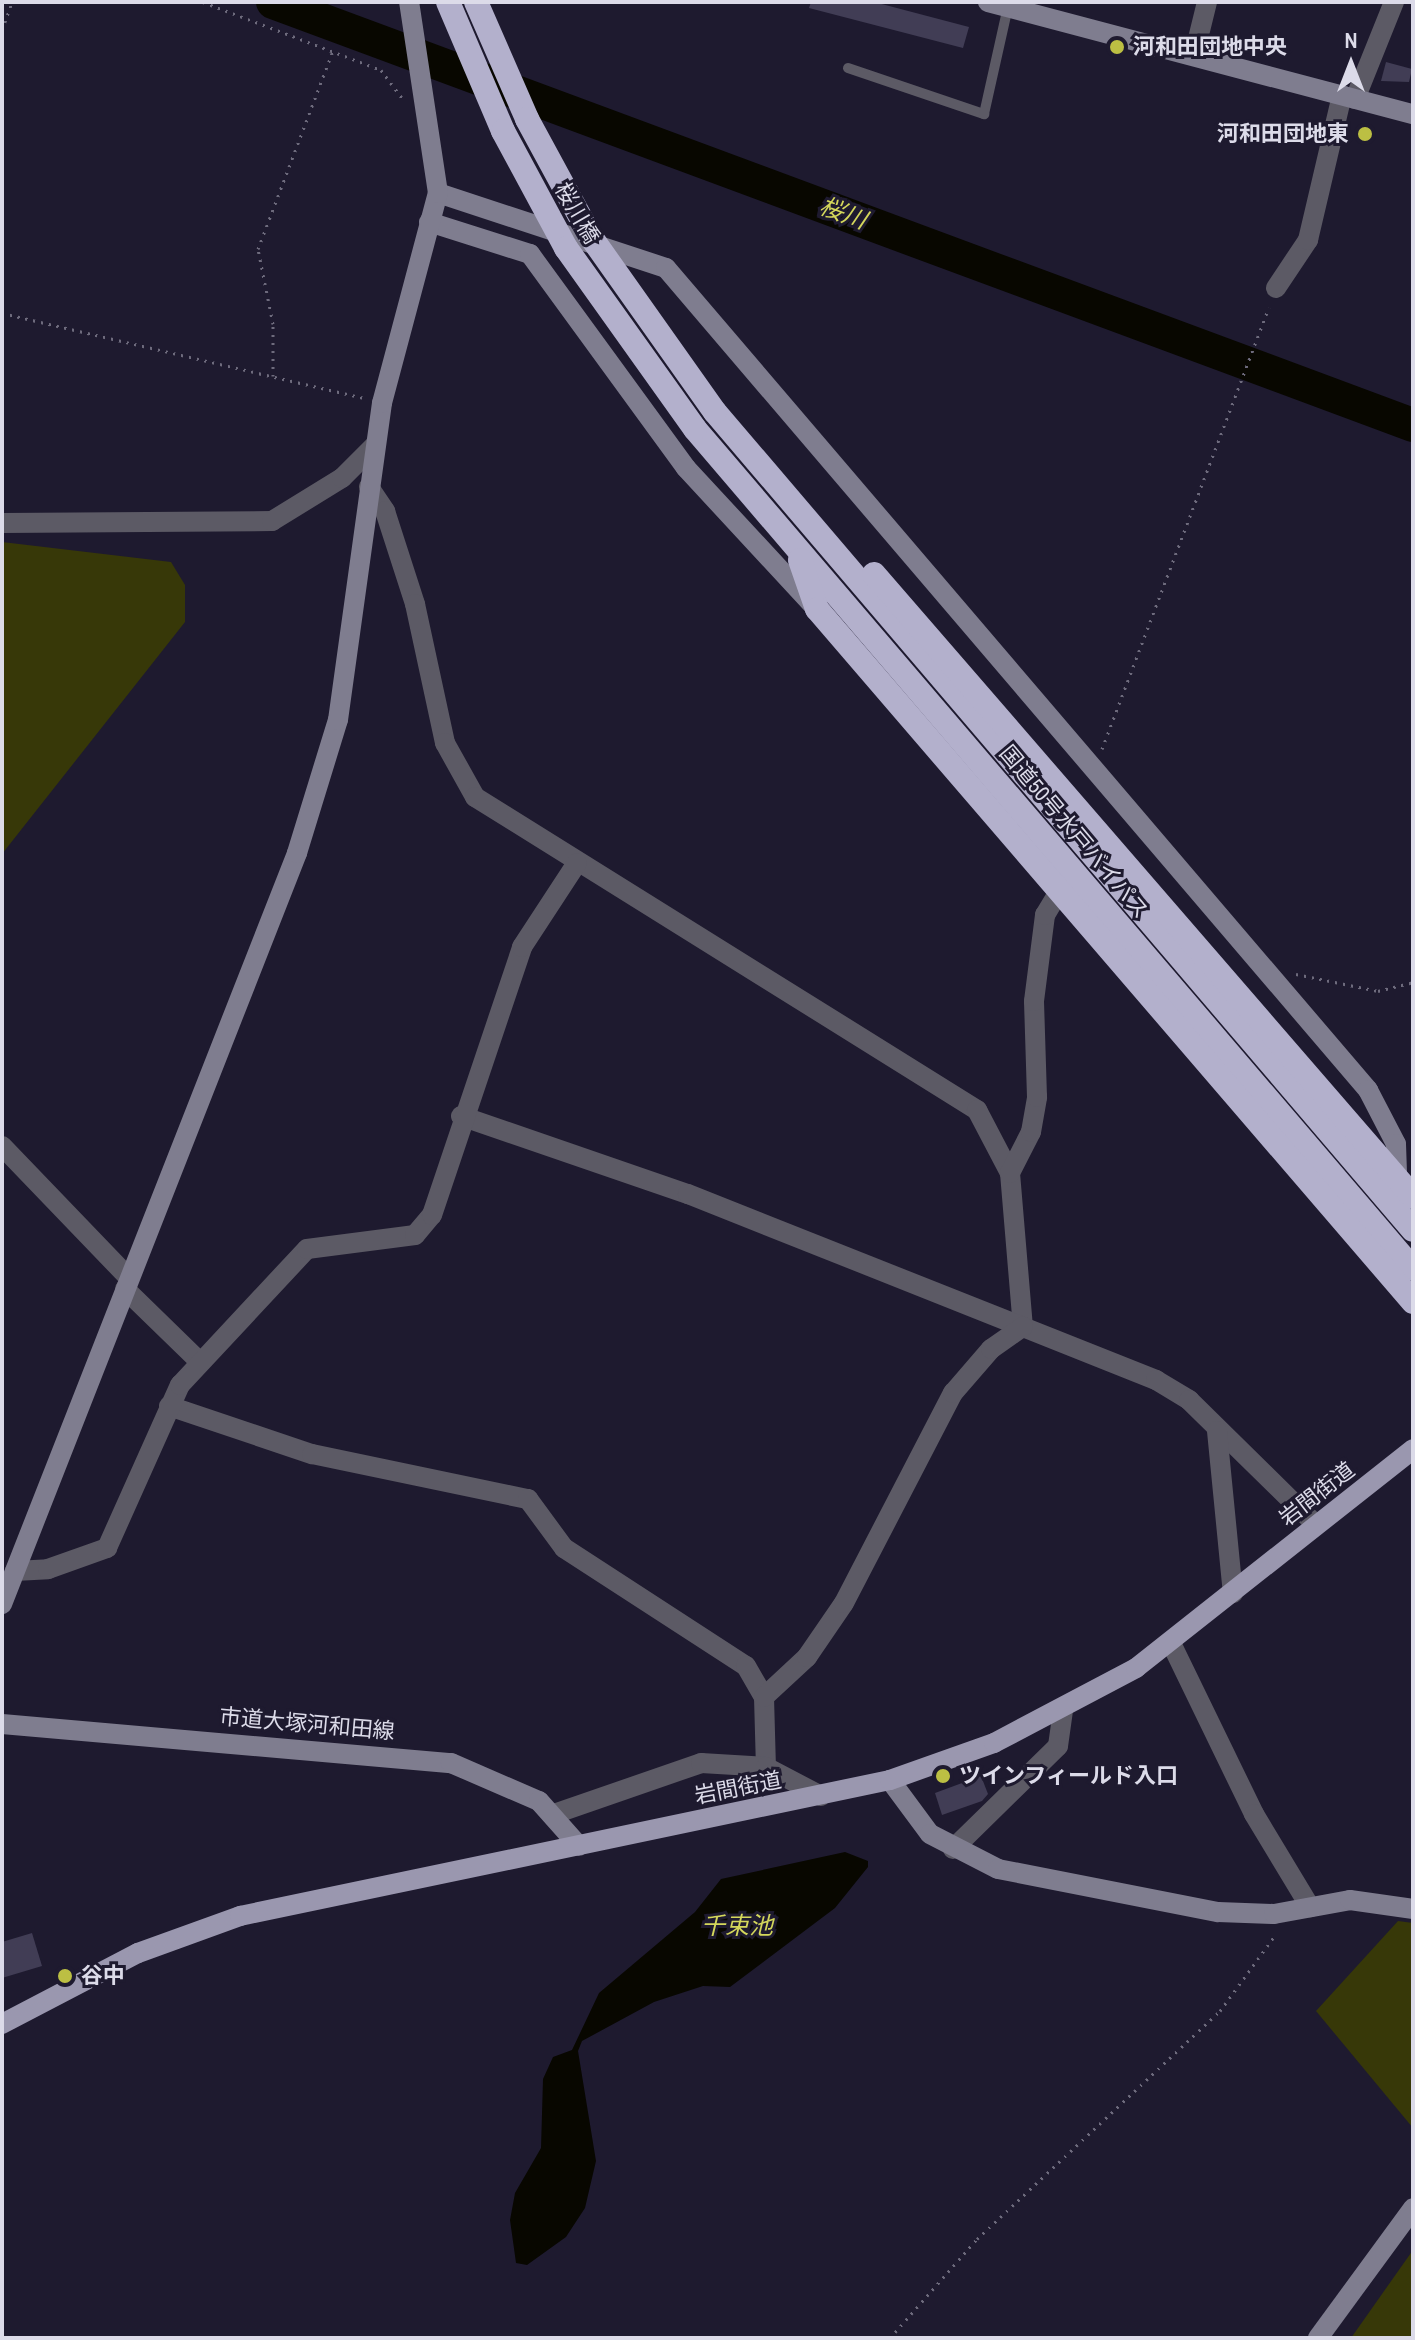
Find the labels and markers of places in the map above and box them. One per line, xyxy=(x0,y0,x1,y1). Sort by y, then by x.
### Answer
place label: 河和田団地中央 xyxy=(1133,34,1287,60)
marker: 河和田団地中央 xyxy=(1108,38,1126,56)
place label: 河和田団地東 xyxy=(1217,121,1349,147)
marker: 河和田団地東 xyxy=(1356,125,1374,143)
place label: ツインフィールド入口 xyxy=(959,1763,1179,1789)
marker: ツインフィールド入口 xyxy=(934,1767,952,1785)
place label: 谷中 xyxy=(81,1963,125,1989)
marker: 谷中 xyxy=(56,1967,74,1985)

